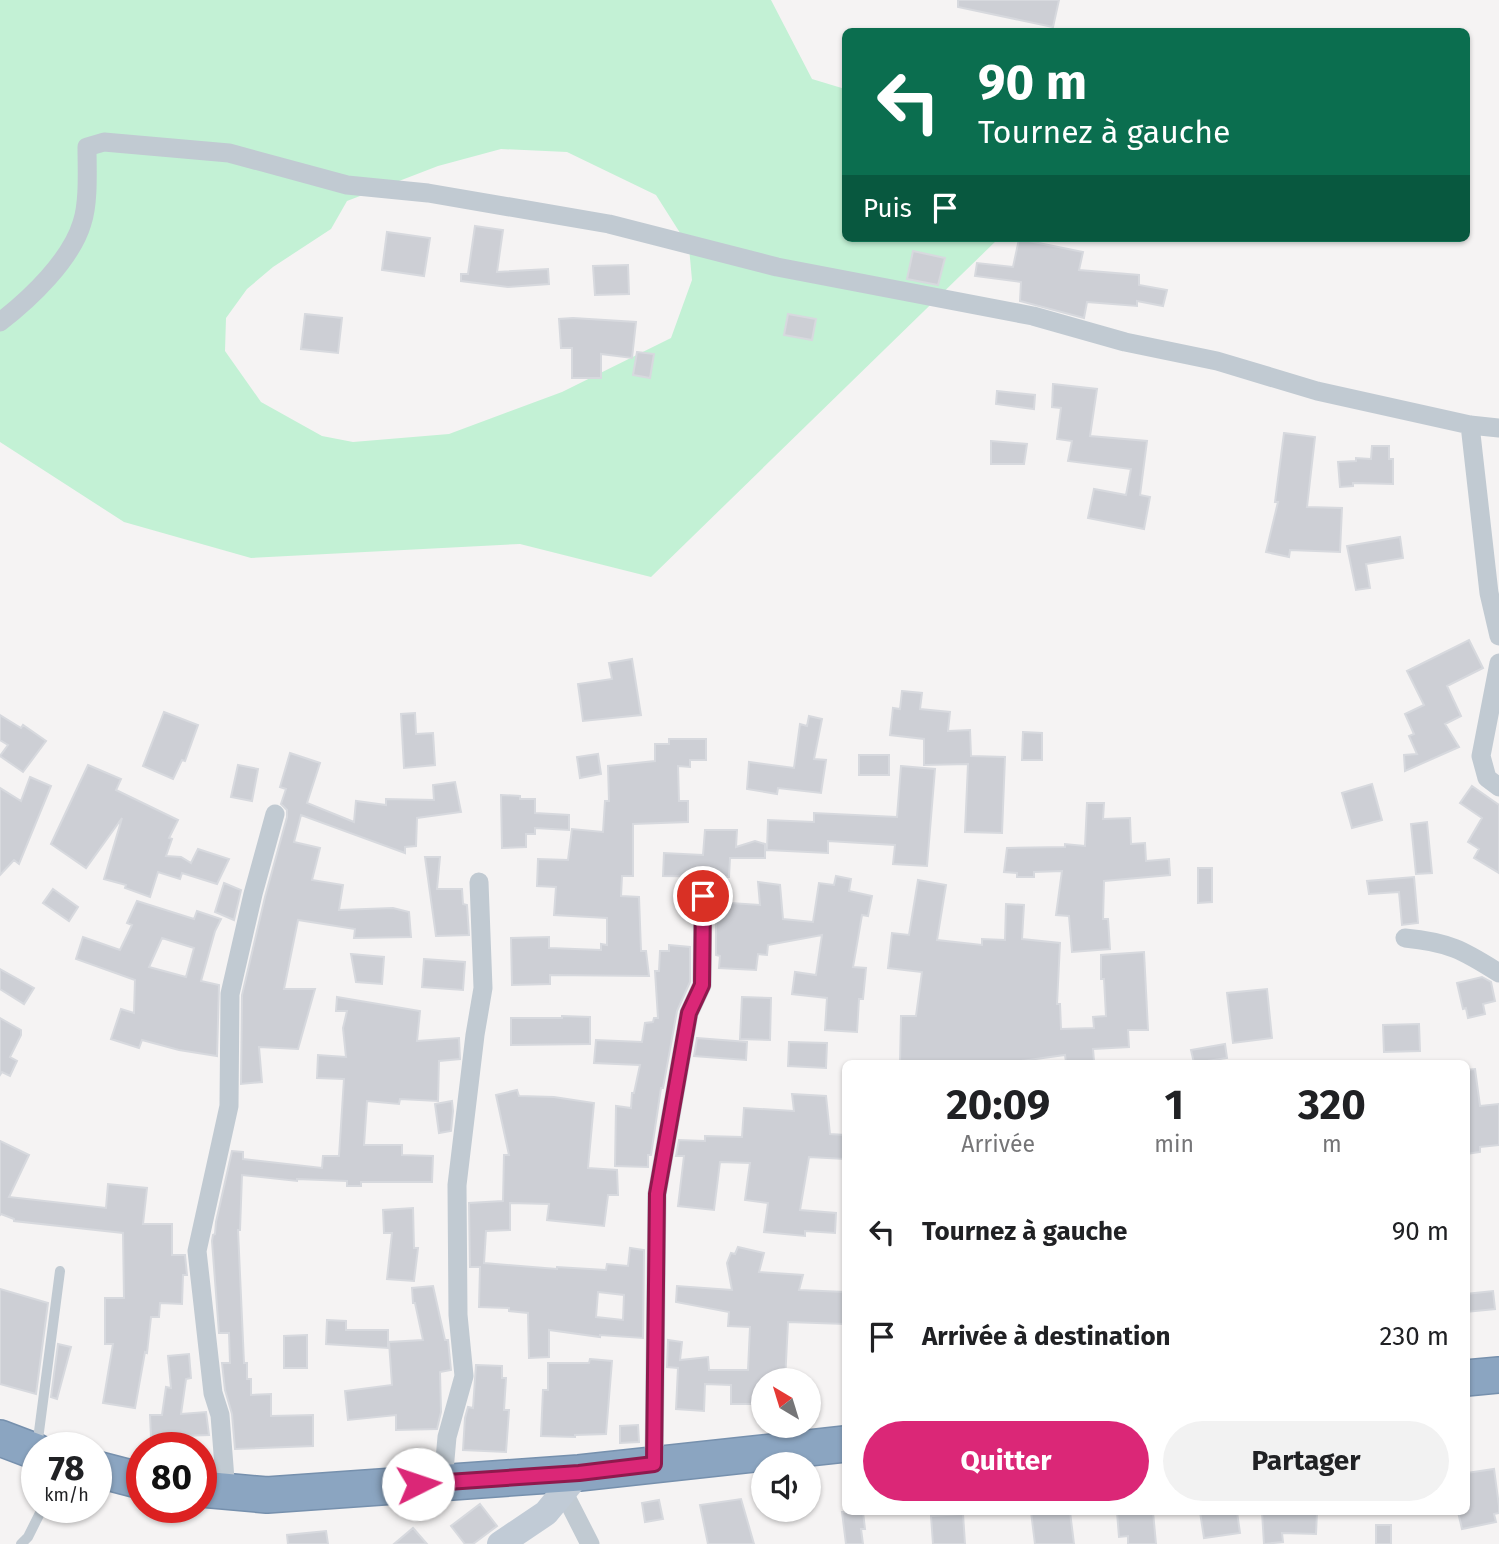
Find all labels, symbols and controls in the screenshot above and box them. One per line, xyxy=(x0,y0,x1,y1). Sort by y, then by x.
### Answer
text: 90 m xyxy=(978,53,1087,112)
icon: left xyxy=(863,56,954,147)
text: Tournez à gauche xyxy=(978,113,1230,151)
icon: arrive xyxy=(926,189,964,227)
text: Puis xyxy=(863,193,912,224)
pin xyxy=(673,866,733,926)
icon: arrive xyxy=(684,877,722,915)
text: 20:09 xyxy=(946,1080,1050,1130)
text: 1 xyxy=(1164,1080,1184,1130)
text: 320 xyxy=(1298,1080,1366,1130)
text: Arrivée xyxy=(961,1130,1035,1158)
text: min xyxy=(1154,1130,1194,1158)
text: m xyxy=(1322,1130,1342,1158)
icon: left xyxy=(863,1213,901,1251)
text: Tournez à gauche xyxy=(922,1216,1127,1247)
text: 90 m xyxy=(1392,1216,1449,1247)
icon: arrive xyxy=(863,1318,901,1356)
text: Arrivée à destination xyxy=(922,1321,1171,1352)
text: 230 m xyxy=(1380,1321,1449,1352)
north arrow xyxy=(751,1368,821,1438)
map controls xyxy=(751,1368,821,1522)
button: Quitter xyxy=(863,1421,1149,1501)
button: Partager xyxy=(1163,1421,1449,1501)
speed limit sign: 80 xyxy=(126,1432,217,1523)
text: 78 xyxy=(48,1447,85,1489)
position arrow xyxy=(381,1447,455,1521)
button: sound xyxy=(751,1452,821,1522)
text: km/h xyxy=(44,1484,89,1506)

